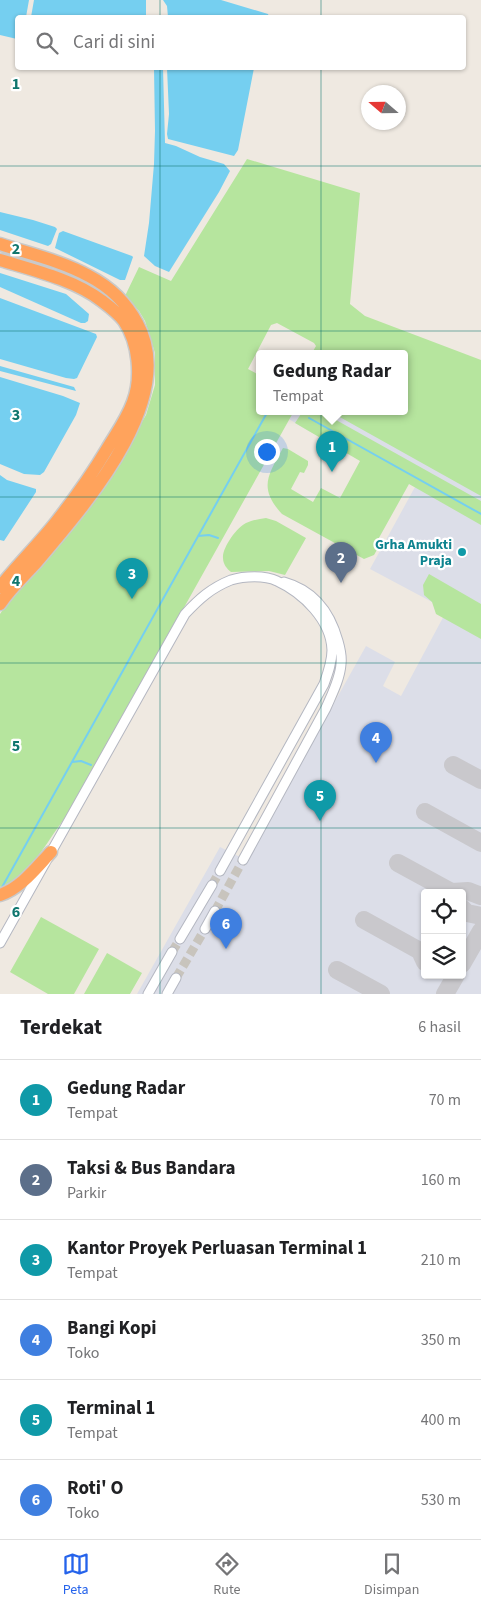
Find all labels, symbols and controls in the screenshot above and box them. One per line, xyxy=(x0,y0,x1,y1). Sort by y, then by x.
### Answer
search box xyxy=(15,15,466,70)
icon: search xyxy=(33,29,61,57)
text: Cari di sini xyxy=(73,29,155,56)
text: 1 xyxy=(12,73,20,95)
north arrow xyxy=(361,85,406,130)
text: 2 xyxy=(12,238,20,260)
popup xyxy=(256,350,408,415)
text: Gedung Radar xyxy=(273,358,391,385)
text: Tempat xyxy=(273,385,323,407)
text: 3 xyxy=(12,404,20,426)
pin: 1 xyxy=(316,431,348,472)
your location xyxy=(254,439,280,465)
place label: Grha Amukti Praja xyxy=(375,535,452,571)
pin: 2 xyxy=(325,542,357,583)
marker: Grha Amukti Praja xyxy=(456,546,468,558)
pin: 3 xyxy=(116,558,148,599)
text: 4 xyxy=(12,570,21,592)
pin: 4 xyxy=(360,722,392,763)
text: 5 xyxy=(12,735,20,757)
pin: 5 xyxy=(304,780,336,821)
map controls xyxy=(421,889,466,979)
button: locate xyxy=(421,889,466,934)
text: 6 xyxy=(12,901,20,923)
pin: 6 xyxy=(210,908,242,949)
button: layers xyxy=(421,934,466,979)
text: Terdekat xyxy=(20,1012,102,1042)
text: 6 hasil xyxy=(418,1016,461,1038)
text: Gedung Radar xyxy=(67,1075,185,1102)
text: 1 xyxy=(32,1089,40,1111)
text: 70 m xyxy=(429,1089,461,1111)
text: Tempat xyxy=(67,1102,118,1124)
text: Taksi & Bus Bandara xyxy=(67,1155,236,1182)
text: 2 xyxy=(32,1169,40,1191)
text: 160 m xyxy=(421,1169,461,1191)
text: Parkir xyxy=(67,1182,106,1204)
text: Kantor Proyek Perluasan Terminal 1 xyxy=(67,1235,367,1262)
text: 3 xyxy=(32,1249,40,1271)
text: 210 m xyxy=(421,1249,461,1271)
text: Tempat xyxy=(67,1262,118,1284)
text: Bangi Kopi xyxy=(67,1315,157,1342)
text: 4 xyxy=(32,1329,40,1351)
text: 350 m xyxy=(421,1329,461,1351)
text: Toko xyxy=(67,1342,100,1364)
text: Terminal 1 xyxy=(67,1395,155,1422)
text: 5 xyxy=(32,1409,40,1431)
text: 400 m xyxy=(421,1409,461,1431)
text: Tempat xyxy=(67,1422,118,1444)
text: Roti' O xyxy=(67,1475,124,1502)
text: 6 xyxy=(32,1489,40,1511)
text: 530 m xyxy=(421,1489,461,1511)
text: Toko xyxy=(67,1502,100,1524)
tab: Peta xyxy=(62,1550,90,1600)
tab: Rute xyxy=(213,1550,241,1600)
tab: Disimpan xyxy=(364,1550,419,1600)

